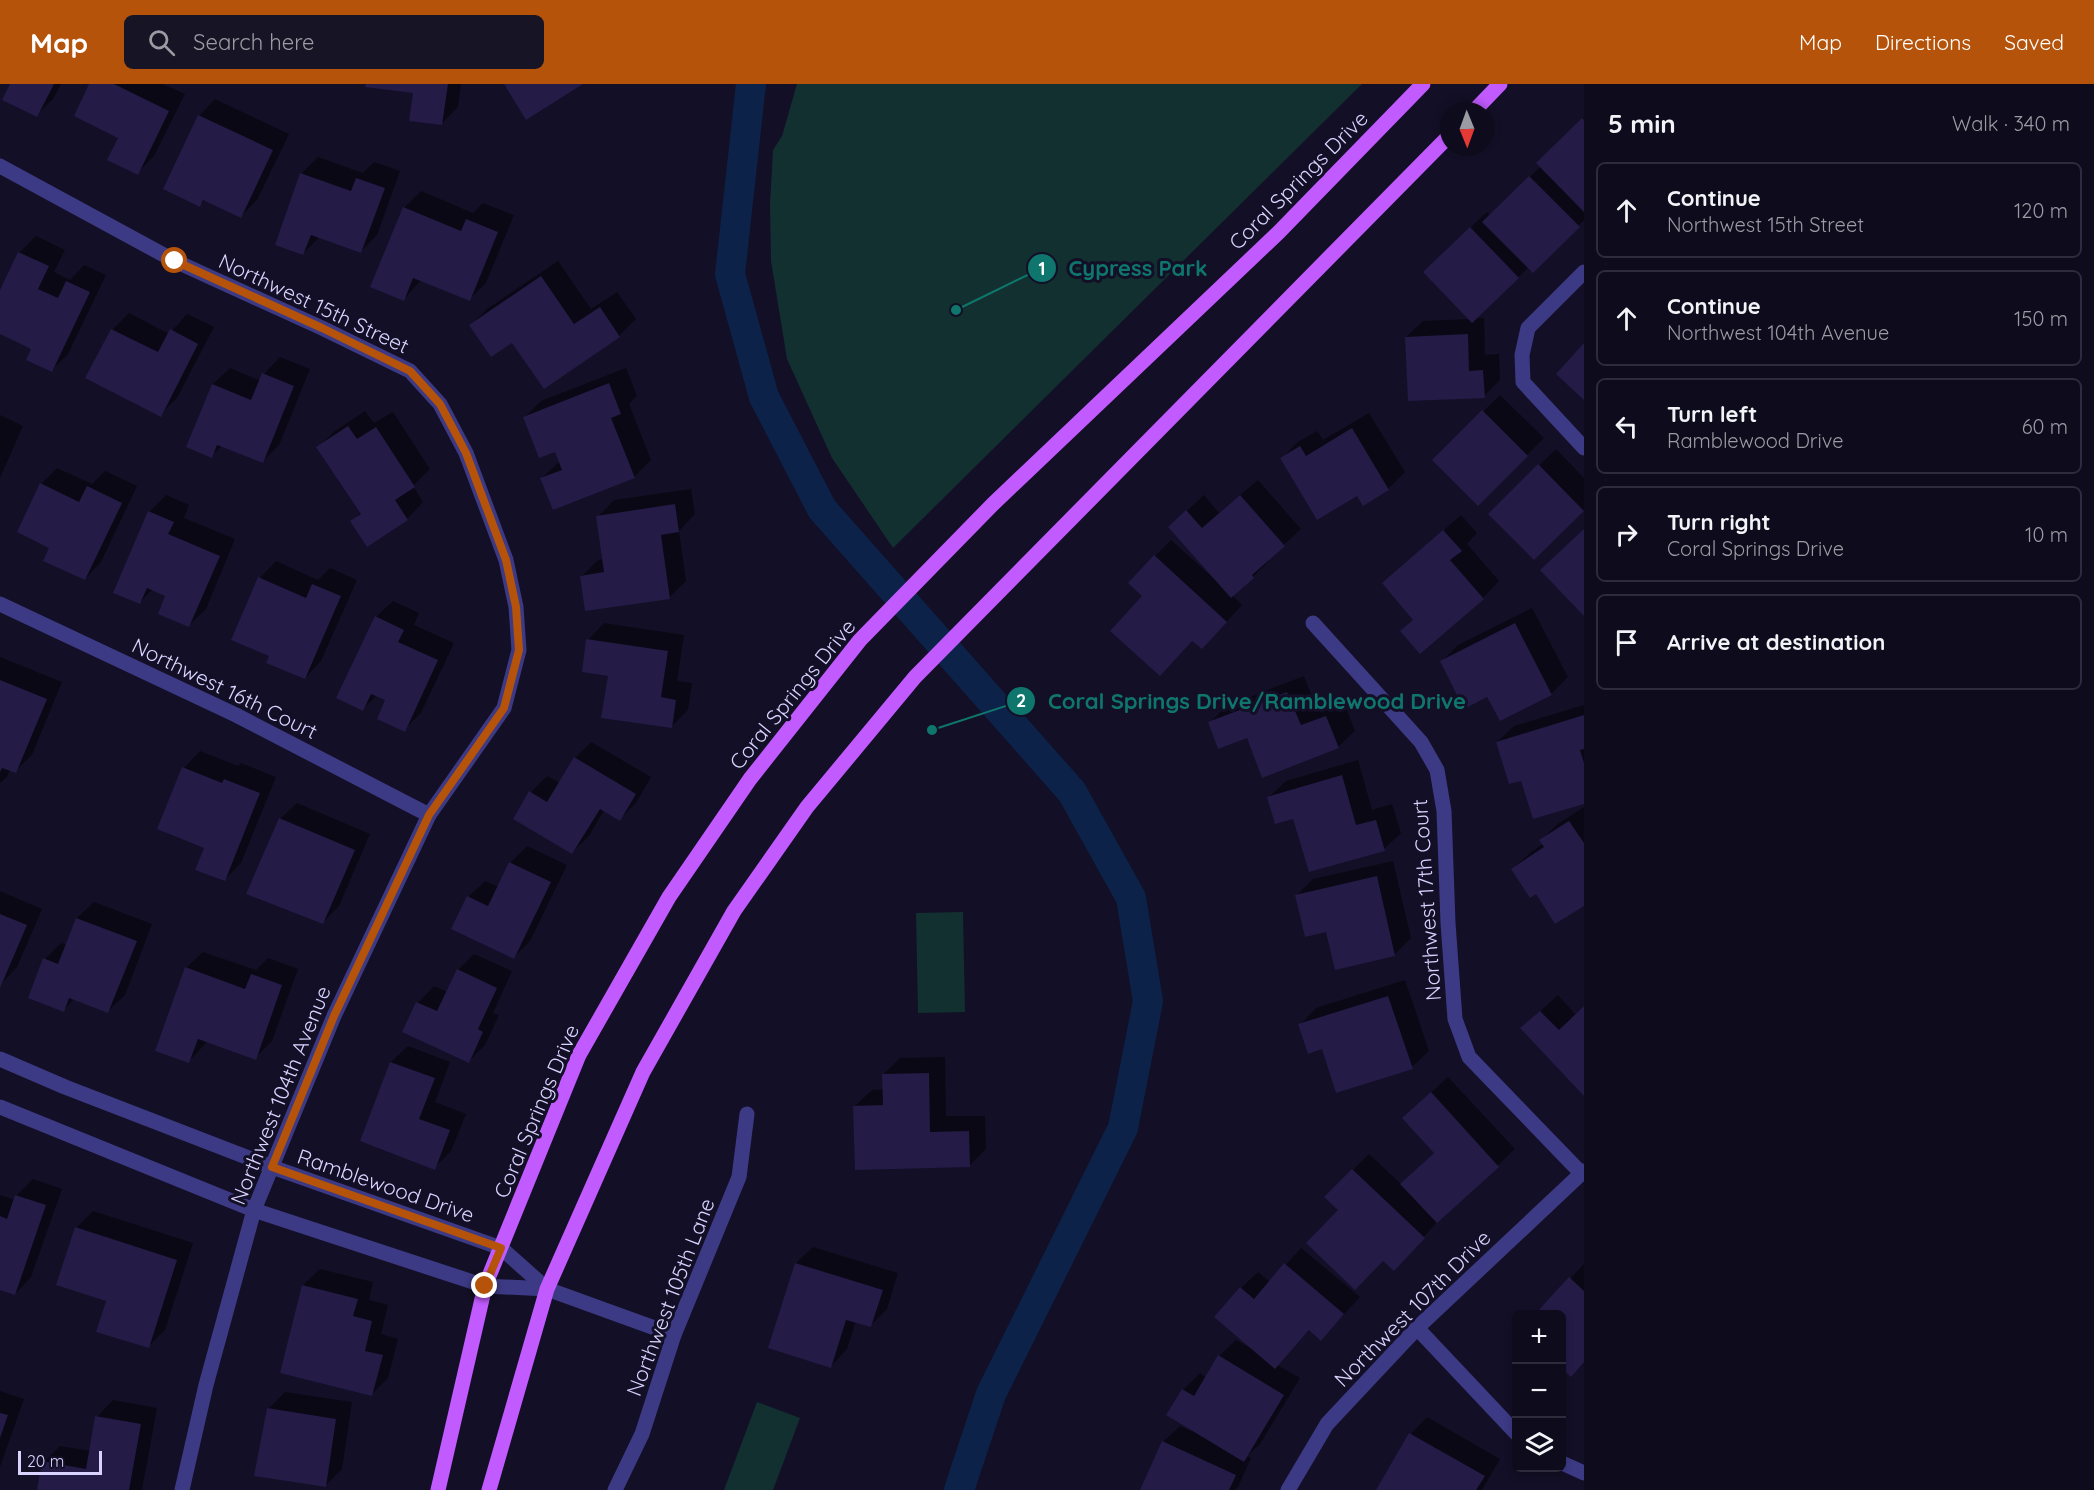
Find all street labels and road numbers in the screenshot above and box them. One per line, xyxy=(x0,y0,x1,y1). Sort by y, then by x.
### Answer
street label: Coral Springs Drive xyxy=(1223,105,1373,255)
street label: Northwest 15th Street xyxy=(215,248,413,358)
street label: Coral Springs Drive xyxy=(723,614,861,774)
street label: Northwest 16th Court xyxy=(128,632,322,744)
street label: Northwest 17th Court xyxy=(1406,798,1446,1002)
street label: Northwest 104th Avenue xyxy=(224,982,336,1208)
street label: Coral Springs Drive xyxy=(488,1020,584,1202)
street label: Ramblewood Drive xyxy=(294,1143,478,1227)
street label: Northwest 105th Lane xyxy=(620,1194,720,1400)
street label: Northwest 107th Drive xyxy=(1328,1224,1496,1392)

